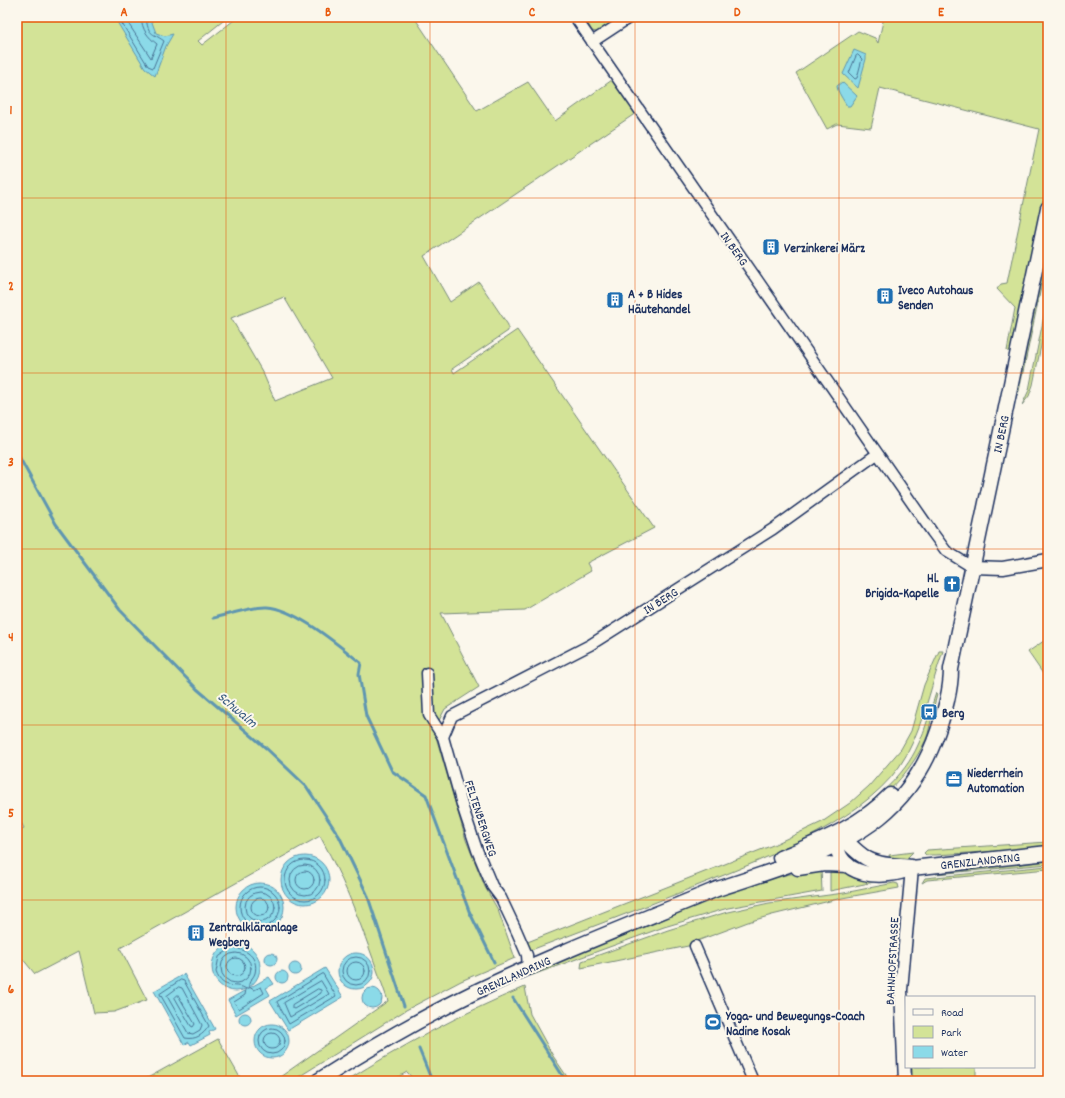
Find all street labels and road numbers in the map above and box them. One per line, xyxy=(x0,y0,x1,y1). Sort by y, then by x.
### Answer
street label: IN BERG xyxy=(714,228,752,271)
street label: IN BERG xyxy=(989,414,1016,455)
street label: IN BERG xyxy=(640,584,683,620)
street label: FELTENBERGWEG xyxy=(458,778,501,859)
street label: GRENZLANDRING xyxy=(940,849,1021,876)
street label: BAHNHOFSTRASSE xyxy=(882,917,905,1006)
street label: GRENZLANDRING xyxy=(474,952,554,1002)

